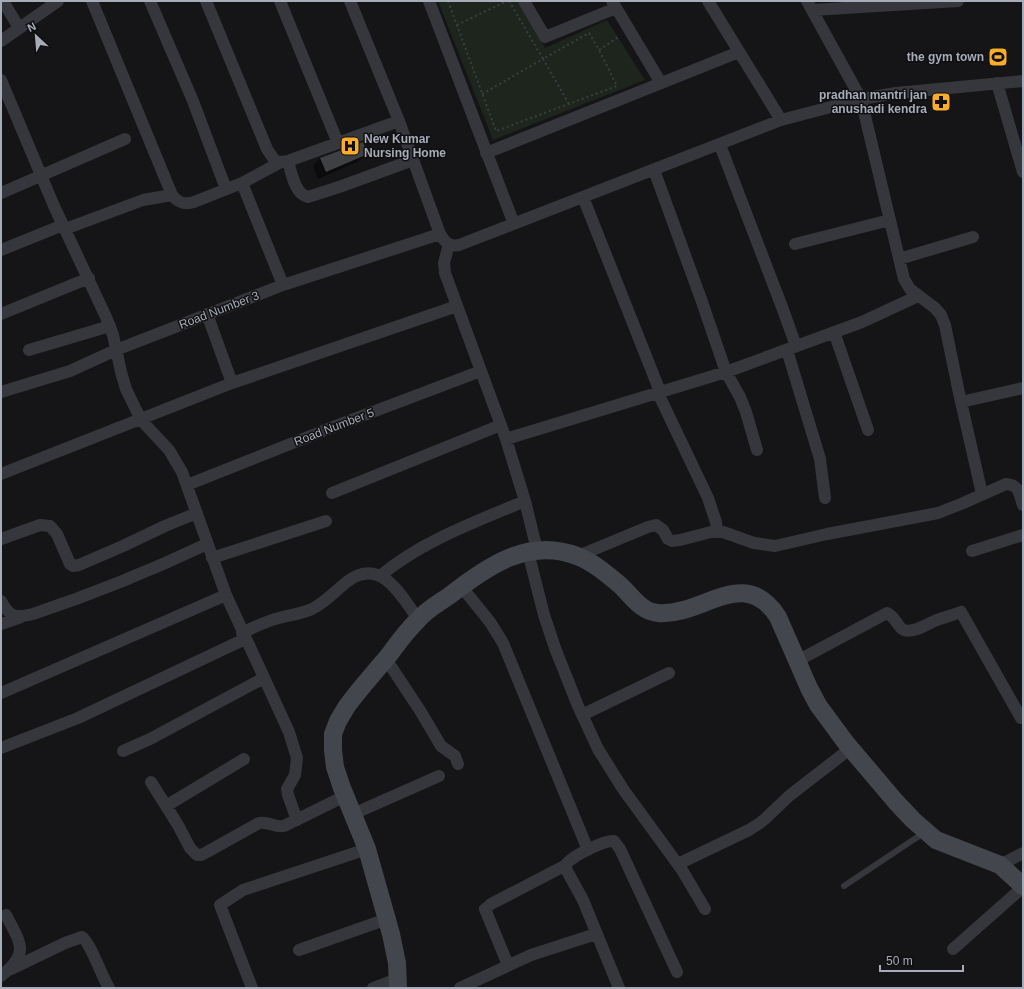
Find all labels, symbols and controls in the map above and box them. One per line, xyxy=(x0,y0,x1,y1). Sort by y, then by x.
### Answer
north arrow xyxy=(16,16,56,56)
text: N xyxy=(25,20,38,34)
sports icon: the gym town xyxy=(987,46,1009,68)
place label: the gym town xyxy=(907,50,984,64)
place label: pradhan mantri jan anushadi kendra xyxy=(819,88,927,116)
pharmacy icon: pradhan mantri jan anushadi kendra xyxy=(930,91,952,113)
place label: New Kumar Nursing Home xyxy=(364,132,446,160)
hospital icon: New Kumar Nursing Home xyxy=(339,135,361,157)
street label: Road Number 3 xyxy=(177,288,261,332)
street label: Road Number 5 xyxy=(292,405,376,449)
scale bar xyxy=(880,947,963,973)
text: 50 m xyxy=(886,954,913,968)

